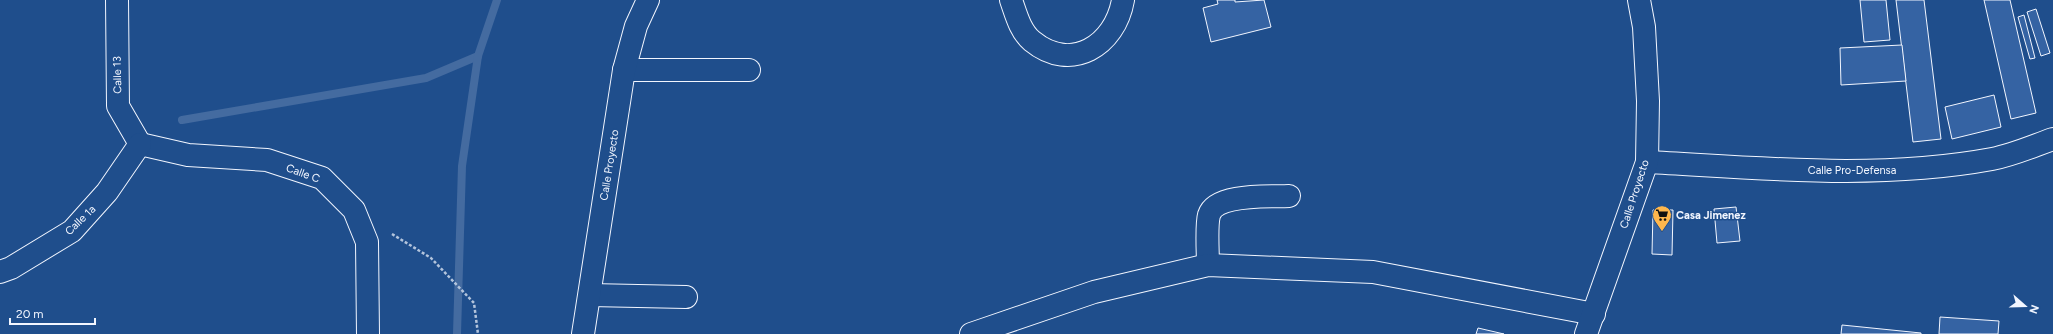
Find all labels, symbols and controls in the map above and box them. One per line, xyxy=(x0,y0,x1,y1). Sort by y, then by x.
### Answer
street label: Calle 13 xyxy=(111,56,124,94)
street label: Calle Proyecto xyxy=(597,129,622,201)
street label: Calle Proyecto xyxy=(1617,158,1652,230)
street label: Calle C xyxy=(284,161,322,186)
street label: Calle Pro-Defensa xyxy=(1808,164,1896,177)
street label: Calle 1a xyxy=(62,203,98,238)
supermarket icon: Casa Jimenez xyxy=(1651,204,1673,232)
place label: Casa Jimenez xyxy=(1676,209,1746,222)
north arrow xyxy=(2005,286,2045,326)
scale bar xyxy=(10,300,95,326)
text: N xyxy=(2026,303,2041,315)
text: 20 m xyxy=(16,307,44,321)

